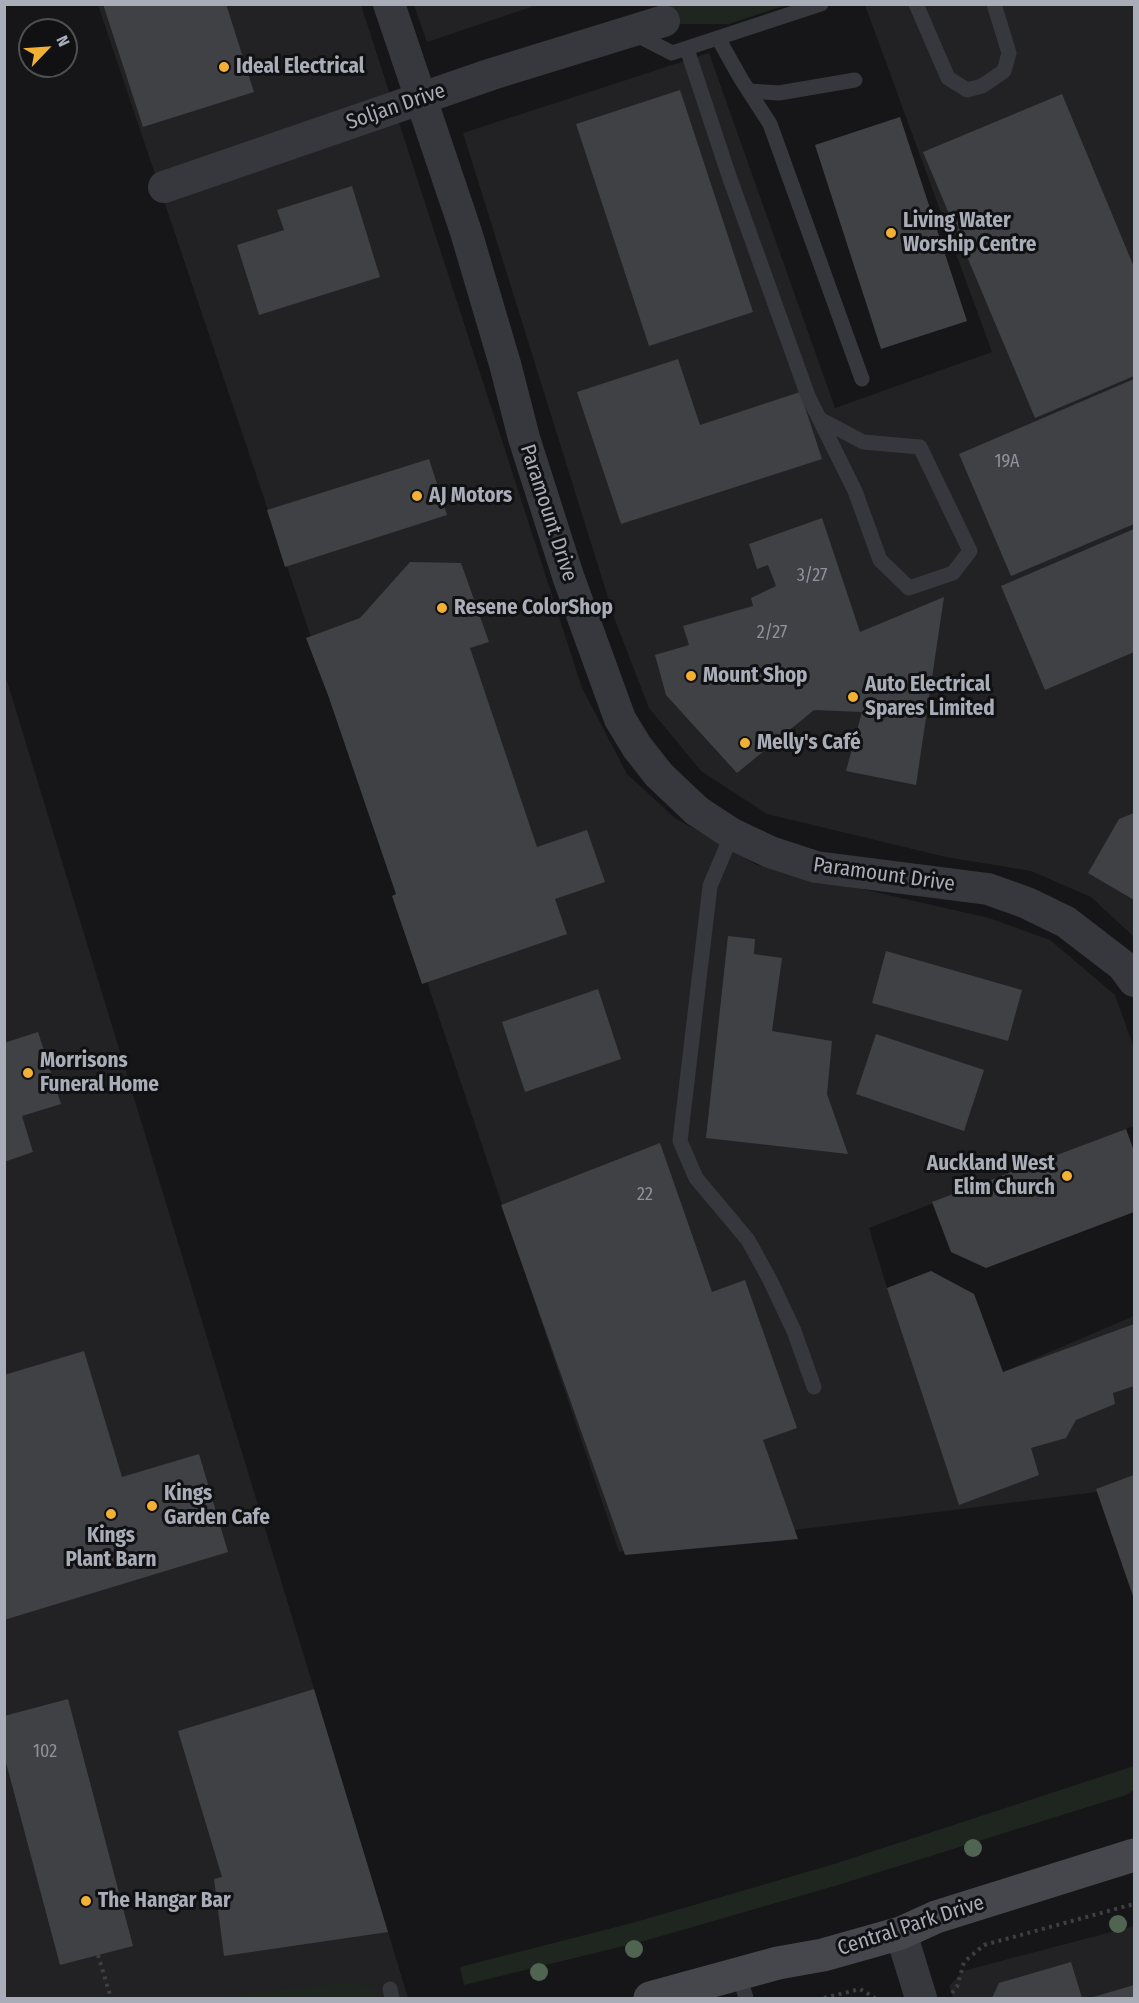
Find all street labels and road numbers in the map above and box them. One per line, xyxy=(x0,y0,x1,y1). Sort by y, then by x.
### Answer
street label: Soljan Drive xyxy=(343,78,449,136)
street label: Paramount Drive xyxy=(514,441,582,585)
street label: Paramount Drive xyxy=(812,853,956,897)
street label: Central Park Drive xyxy=(835,1890,987,1962)

